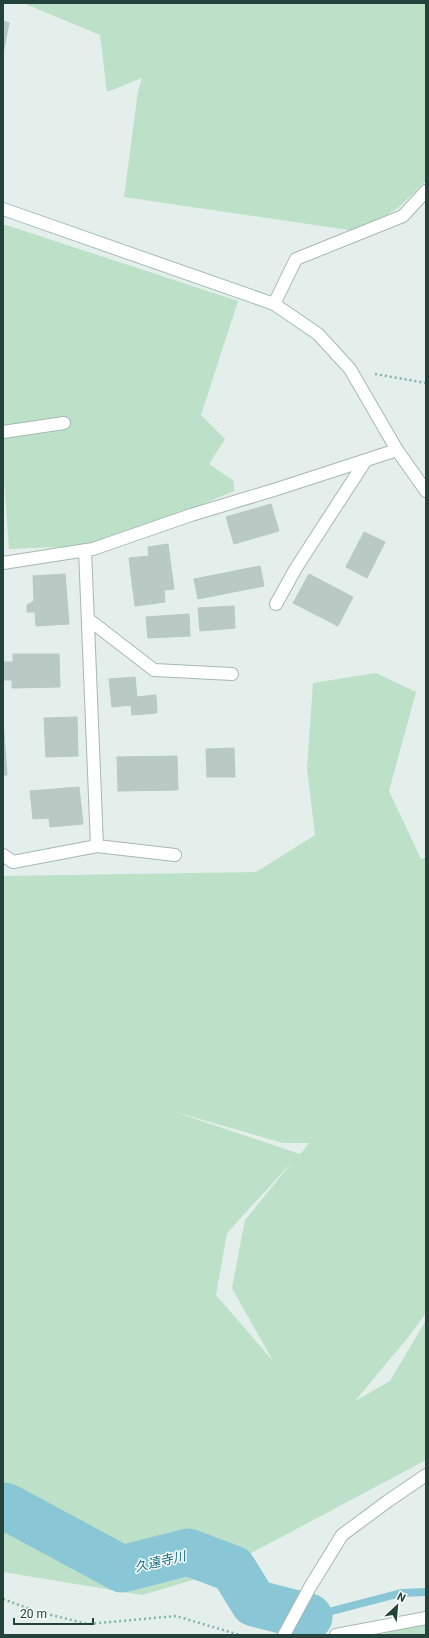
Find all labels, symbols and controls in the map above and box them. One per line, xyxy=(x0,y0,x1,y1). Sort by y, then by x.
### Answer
water label: 久遠寺川 xyxy=(133,1548,189,1575)
north arrow xyxy=(377,1586,417,1626)
text: N xyxy=(395,1590,408,1605)
scale bar xyxy=(14,1600,93,1626)
text: 20 m xyxy=(20,1607,47,1621)

